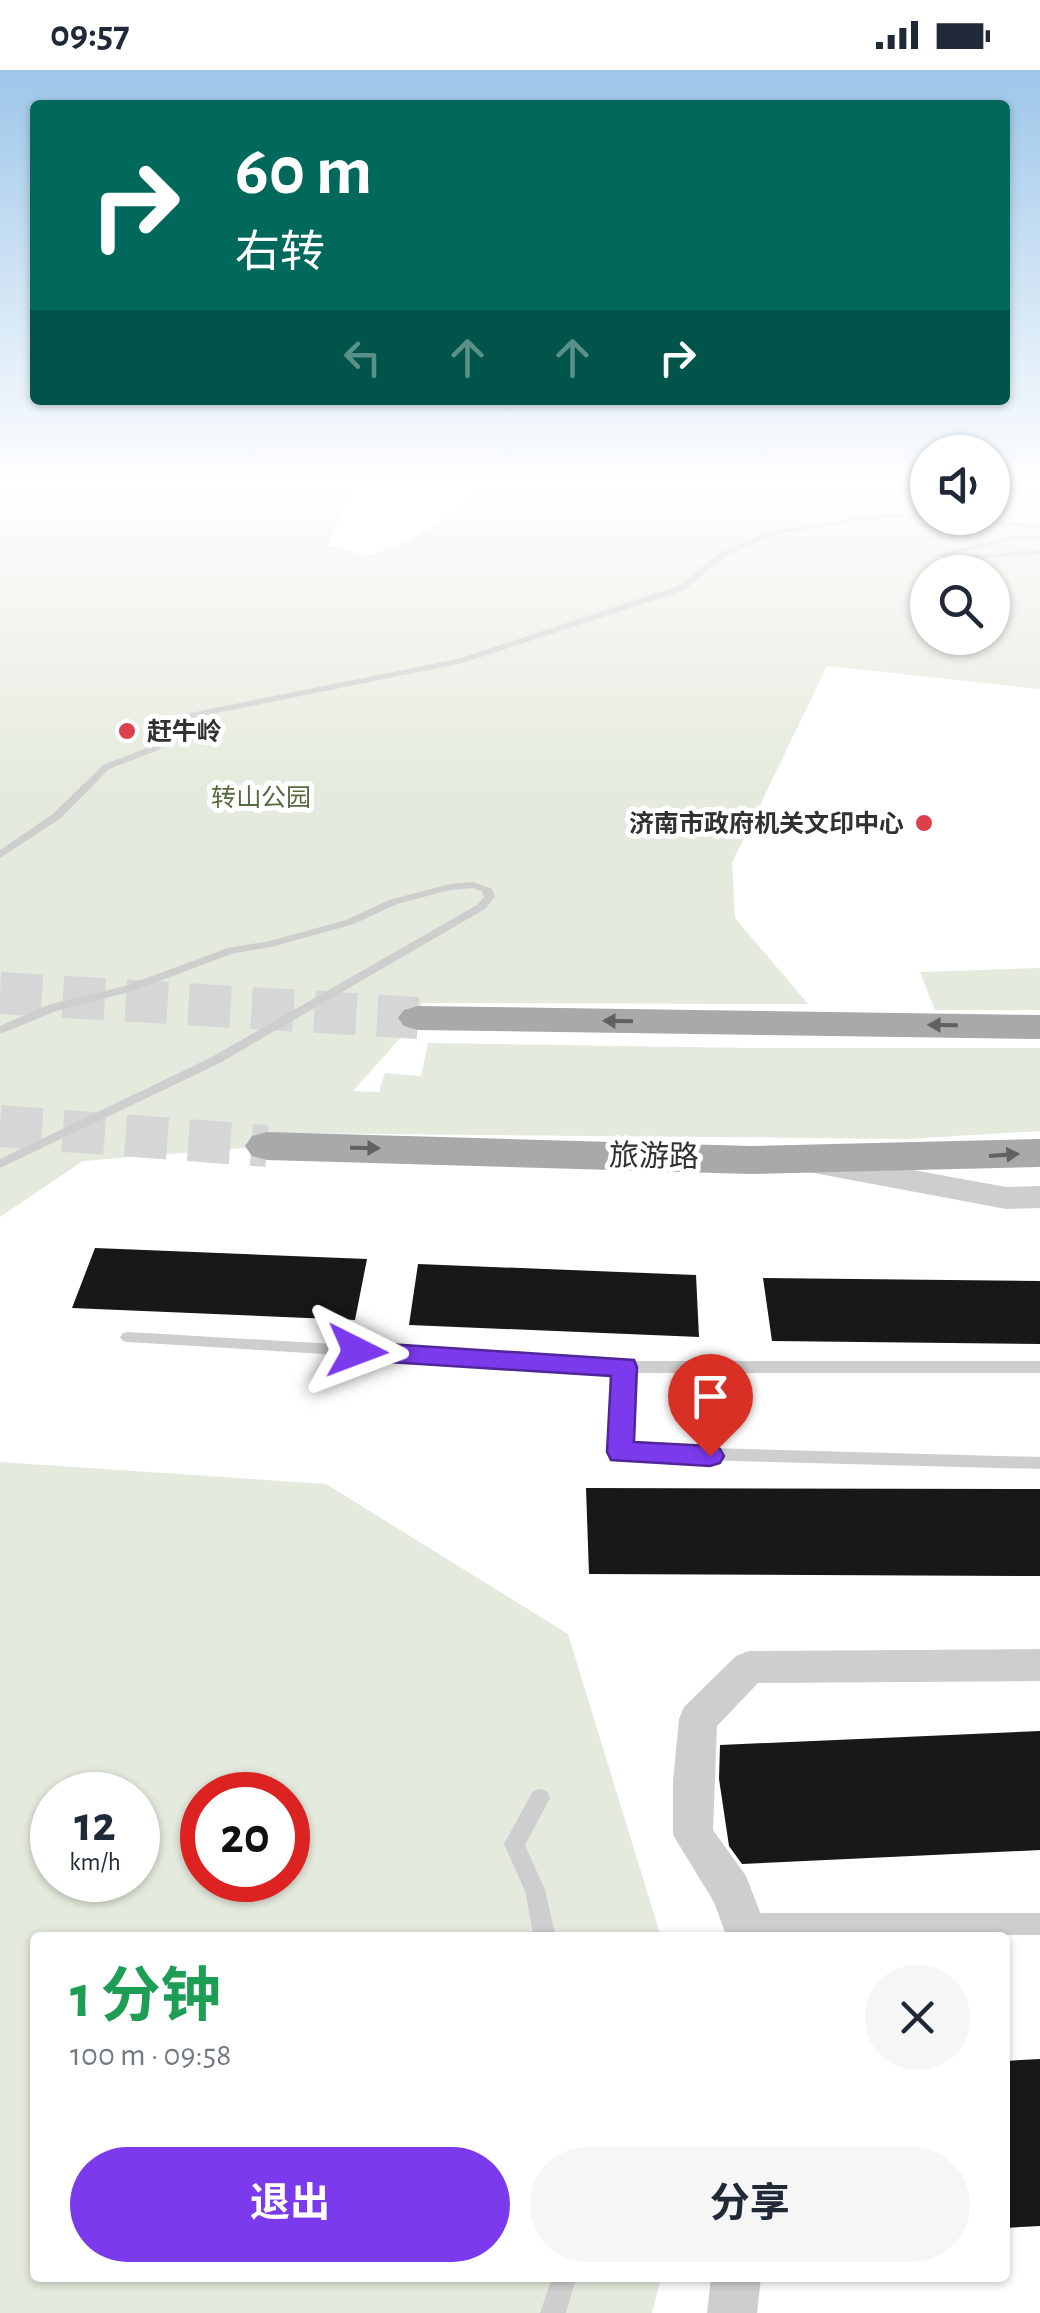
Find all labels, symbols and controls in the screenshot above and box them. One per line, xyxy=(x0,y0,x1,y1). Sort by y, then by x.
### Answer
text: 09:57 xyxy=(50,16,130,54)
text: 60 m xyxy=(235,137,372,207)
icon: right xyxy=(70,140,200,270)
text: 右转 xyxy=(235,231,325,276)
icon: left xyxy=(335,330,390,385)
icon: ahead xyxy=(440,330,495,385)
icon: ahead xyxy=(545,330,600,385)
icon: right xyxy=(650,330,705,385)
map controls xyxy=(910,435,1010,655)
button: sound xyxy=(910,435,1010,535)
button: search xyxy=(910,555,1010,655)
place label: 赶牛岭 xyxy=(147,718,222,745)
marker: 赶牛岭 xyxy=(116,720,138,742)
park label: 转山公园 xyxy=(211,785,311,811)
place label: 济南市政府机关文印中心 xyxy=(629,810,904,837)
marker: 济南市政府机关文印中心 xyxy=(913,812,935,834)
one-way arrow xyxy=(601,1013,633,1029)
one-way arrow xyxy=(926,1017,958,1033)
street label: 旅游路 xyxy=(609,1139,699,1173)
one-way arrow xyxy=(349,1141,381,1157)
one-way arrow xyxy=(989,1147,1021,1163)
position arrow xyxy=(305,1299,409,1403)
pin xyxy=(668,1354,753,1457)
icon: arrive xyxy=(683,1369,738,1424)
speed limit sign: 20 xyxy=(180,1772,310,1902)
text: 12 xyxy=(74,1800,116,1850)
text: km/h xyxy=(69,1850,121,1875)
button: close xyxy=(865,1965,970,2070)
text: 1 分钟 xyxy=(70,1968,221,2028)
text: 100 m · 09:58 xyxy=(70,2039,231,2071)
button: 退出 xyxy=(70,2147,510,2262)
button: 分享 xyxy=(530,2147,970,2262)

